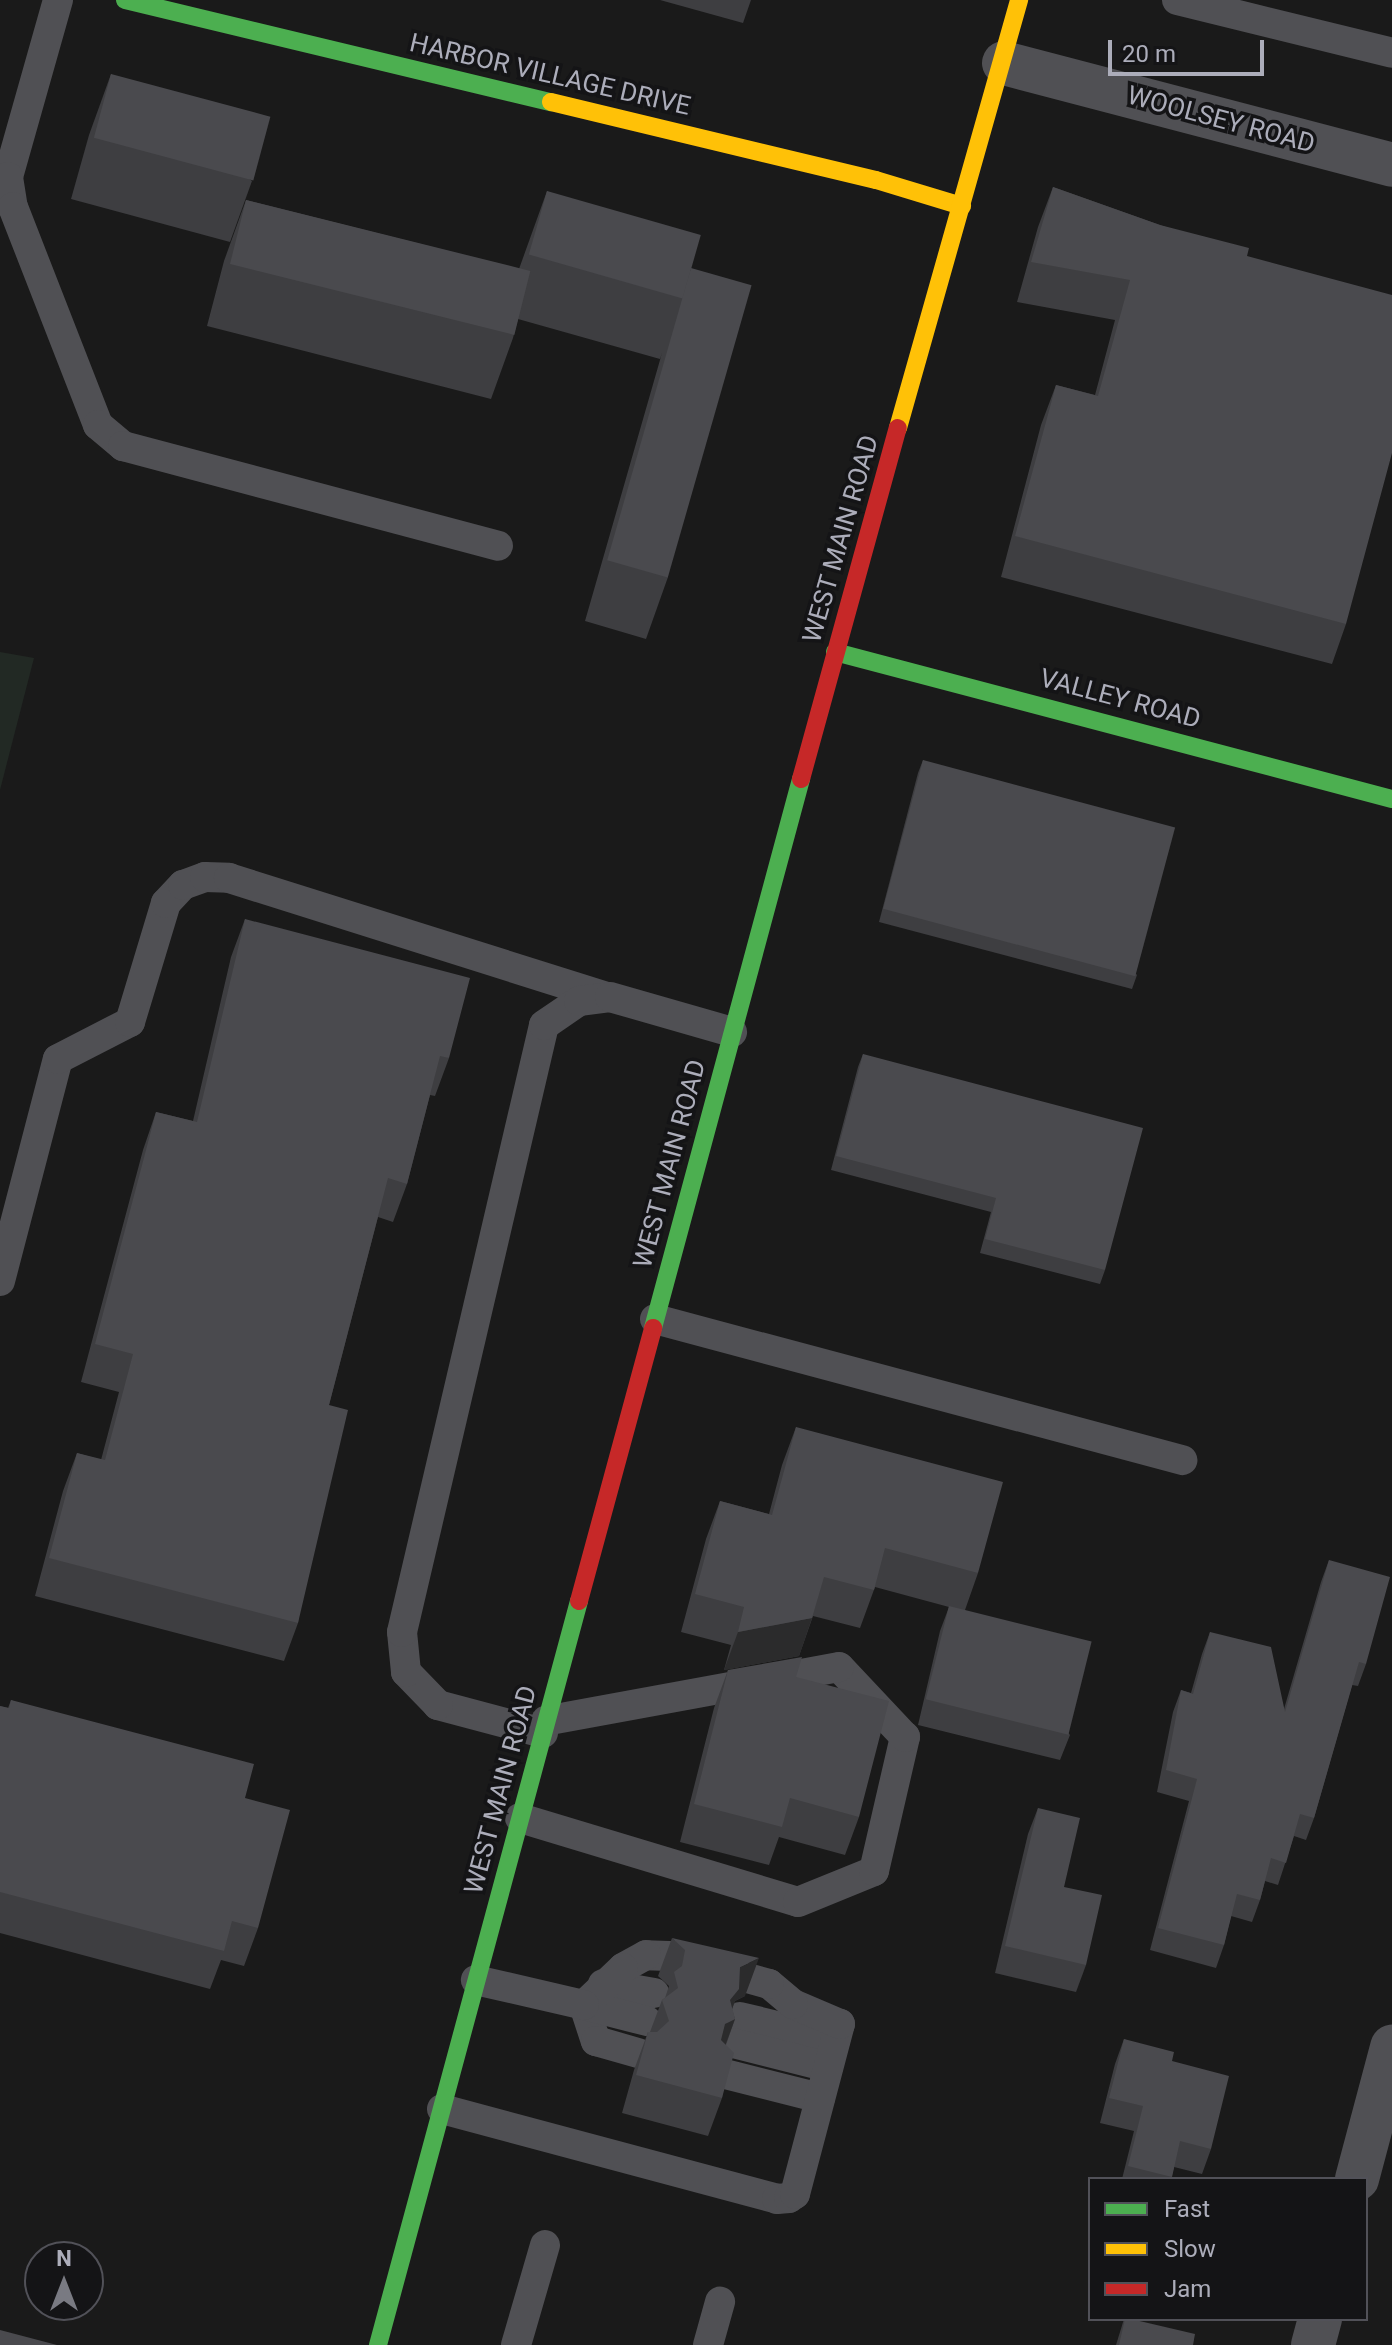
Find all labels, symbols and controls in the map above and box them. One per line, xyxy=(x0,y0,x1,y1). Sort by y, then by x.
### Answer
scale bar xyxy=(1112,24,1268,74)
street label: HARBOR VILLAGE DRIVE xyxy=(406,27,694,123)
text: 20 m xyxy=(1122,40,1176,68)
street label: WOOLSEY ROAD xyxy=(1124,80,1318,160)
street label: WEST MAIN ROAD xyxy=(796,431,886,647)
street label: VALLEY ROAD xyxy=(1036,663,1204,735)
street label: WEST MAIN ROAD xyxy=(627,1056,713,1272)
street label: WEST MAIN ROAD xyxy=(458,1682,544,1898)
legend xyxy=(1088,2177,1368,2321)
text: Fast xyxy=(1164,2195,1210,2223)
text: Slow xyxy=(1164,2235,1216,2263)
north arrow xyxy=(24,2241,104,2321)
text: N xyxy=(56,2246,72,2271)
text: Jam xyxy=(1164,2275,1211,2303)

